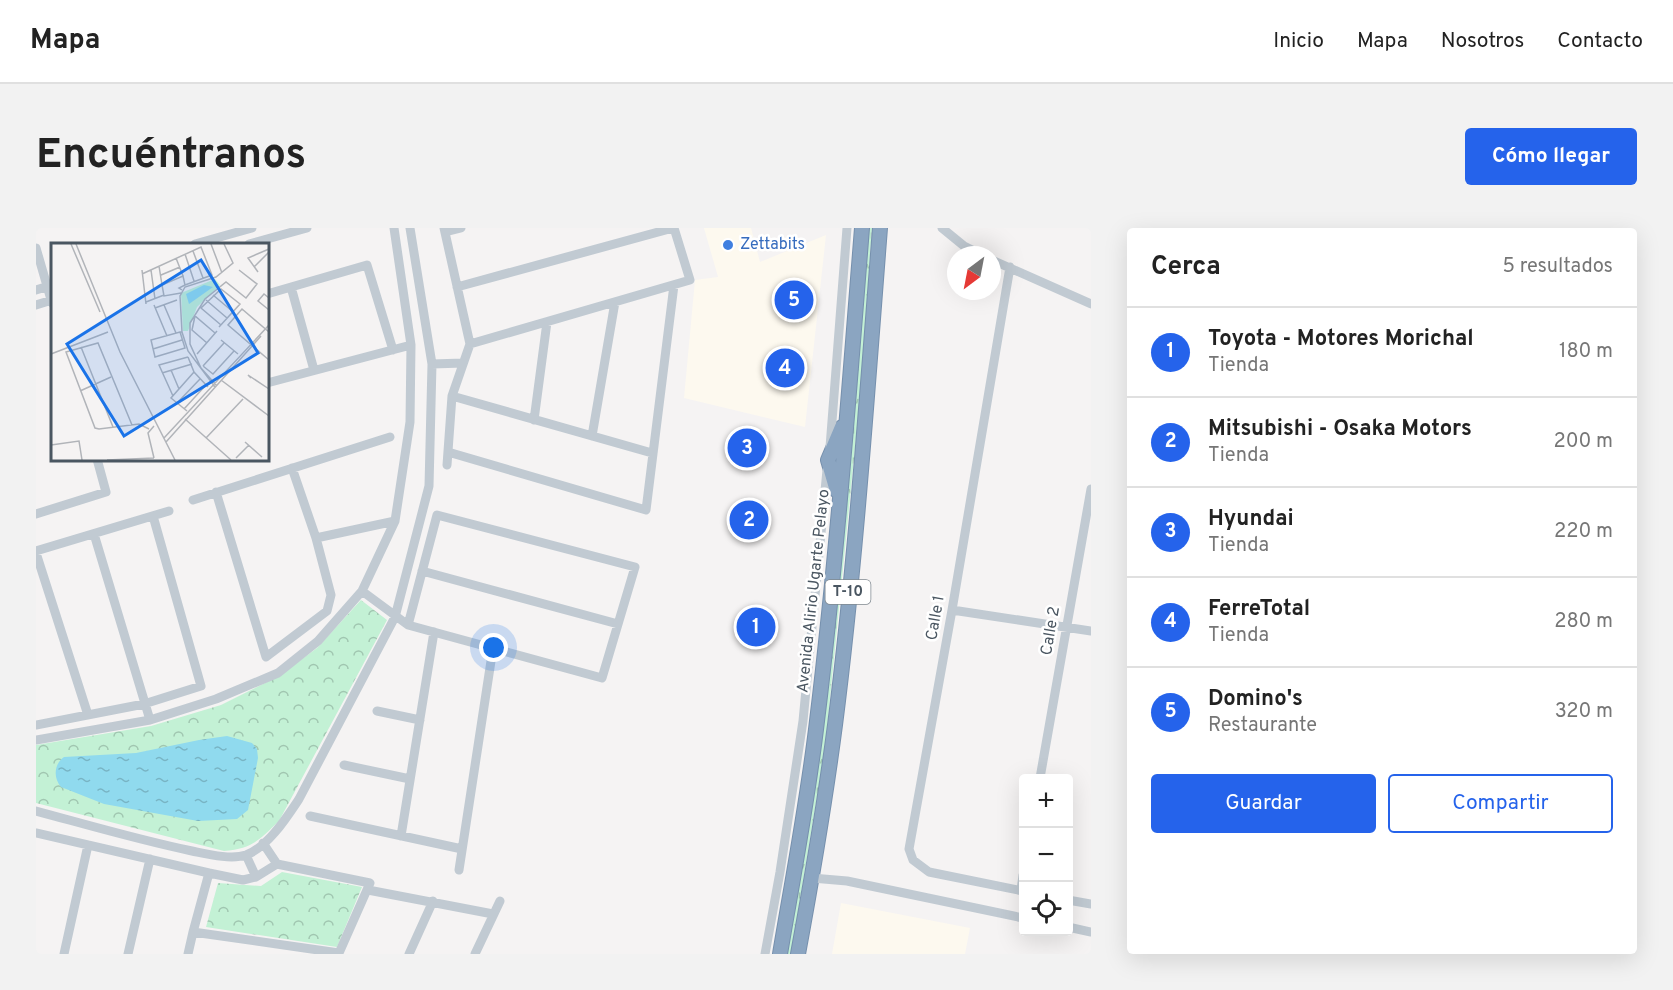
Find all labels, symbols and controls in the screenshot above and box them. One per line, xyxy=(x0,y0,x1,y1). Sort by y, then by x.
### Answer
text: Mapa xyxy=(30,23,100,59)
text: Inicio xyxy=(1273,28,1324,55)
text: Mapa xyxy=(1357,28,1408,55)
text: Nosotros xyxy=(1441,28,1524,55)
text: Contacto xyxy=(1557,28,1643,55)
button: Cómo llegar xyxy=(1465,128,1637,185)
text: Encuéntranos xyxy=(36,130,306,183)
place label: Zettabits xyxy=(740,235,805,255)
marker: Zettabits xyxy=(721,238,735,252)
inset map xyxy=(51,243,268,460)
north arrow xyxy=(947,246,1001,300)
text: Cerca xyxy=(1151,251,1221,284)
text: 5 resultados xyxy=(1503,254,1613,280)
pin: 5 xyxy=(774,278,813,322)
text: Toyota - Motores Morichal xyxy=(1208,326,1474,353)
text: 1 xyxy=(1167,339,1175,365)
text: 180 m xyxy=(1559,339,1613,365)
pin: 4 xyxy=(766,346,804,390)
text: Tienda xyxy=(1208,353,1269,379)
text: Mitsubishi - Osaka Motors xyxy=(1208,416,1472,443)
pin: 3 xyxy=(728,426,766,470)
text: 2 xyxy=(1164,429,1177,455)
text: 200 m xyxy=(1554,429,1613,455)
text: Tienda xyxy=(1208,443,1269,469)
street label: Avenida Alirio Ugarte Pelayo xyxy=(793,488,835,694)
pin: 2 xyxy=(730,498,768,542)
text: Hyundai xyxy=(1208,506,1294,533)
text: 3 xyxy=(1165,519,1177,545)
text: 220 m xyxy=(1554,519,1613,545)
text: Tienda xyxy=(1208,533,1269,559)
road number: T-10 xyxy=(826,580,870,604)
street label: Calle 1 xyxy=(922,594,950,642)
text: FerreTotal xyxy=(1208,596,1310,623)
pin: 1 xyxy=(736,604,776,650)
street label: Calle 2 xyxy=(1037,605,1065,657)
text: 4 xyxy=(1164,609,1177,635)
text: 280 m xyxy=(1554,609,1613,635)
text: Tienda xyxy=(1208,623,1269,649)
your location xyxy=(479,633,508,662)
text: Domino's xyxy=(1208,686,1303,713)
text: 5 xyxy=(1164,699,1177,725)
text: 320 m xyxy=(1555,699,1613,725)
text: Restaurante xyxy=(1208,713,1317,739)
map controls xyxy=(1019,774,1073,936)
button: + xyxy=(1019,774,1073,828)
button: Guardar xyxy=(1151,774,1376,833)
button: Compartir xyxy=(1388,774,1613,833)
button: − xyxy=(1019,828,1073,882)
button: locate xyxy=(1019,882,1073,936)

